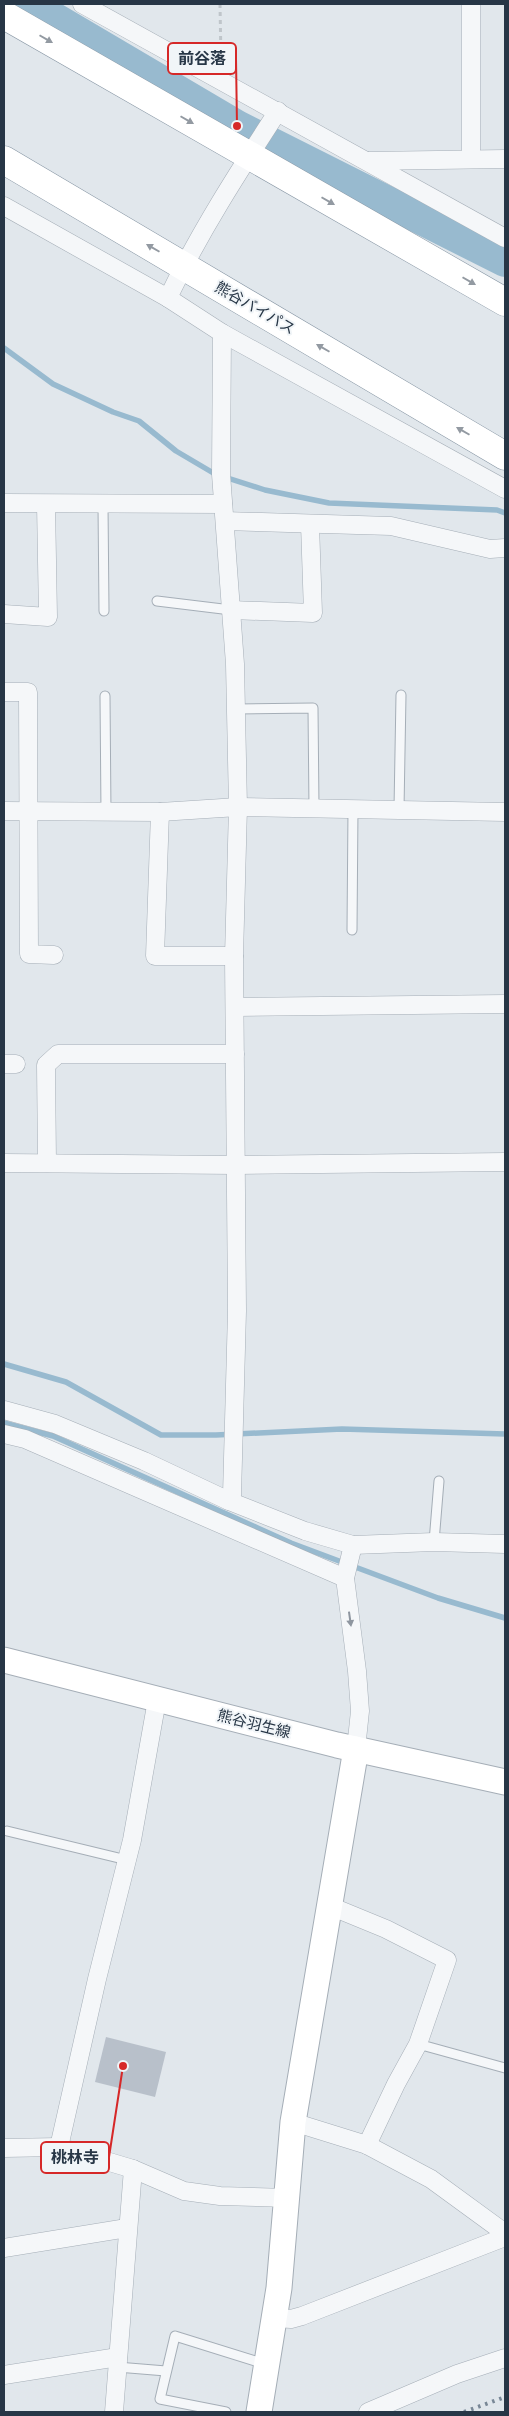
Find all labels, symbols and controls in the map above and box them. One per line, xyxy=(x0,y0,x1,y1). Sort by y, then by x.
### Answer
one-way arrow xyxy=(39,35,53,44)
callout: 前谷落 xyxy=(168,43,236,74)
text: 前谷落 xyxy=(178,49,226,67)
one-way arrow xyxy=(180,116,194,125)
one-way arrow xyxy=(322,196,335,205)
one-way arrow xyxy=(146,244,160,253)
one-way arrow xyxy=(462,277,477,285)
street label: 熊谷バイパス xyxy=(212,278,298,337)
one-way arrow xyxy=(317,344,330,353)
one-way arrow xyxy=(457,426,470,435)
one-way arrow xyxy=(346,1611,354,1627)
street label: 熊谷羽生線 xyxy=(216,1706,293,1741)
callout: 桃林寺 xyxy=(41,2142,109,2173)
text: 桃林寺 xyxy=(51,2148,99,2166)

